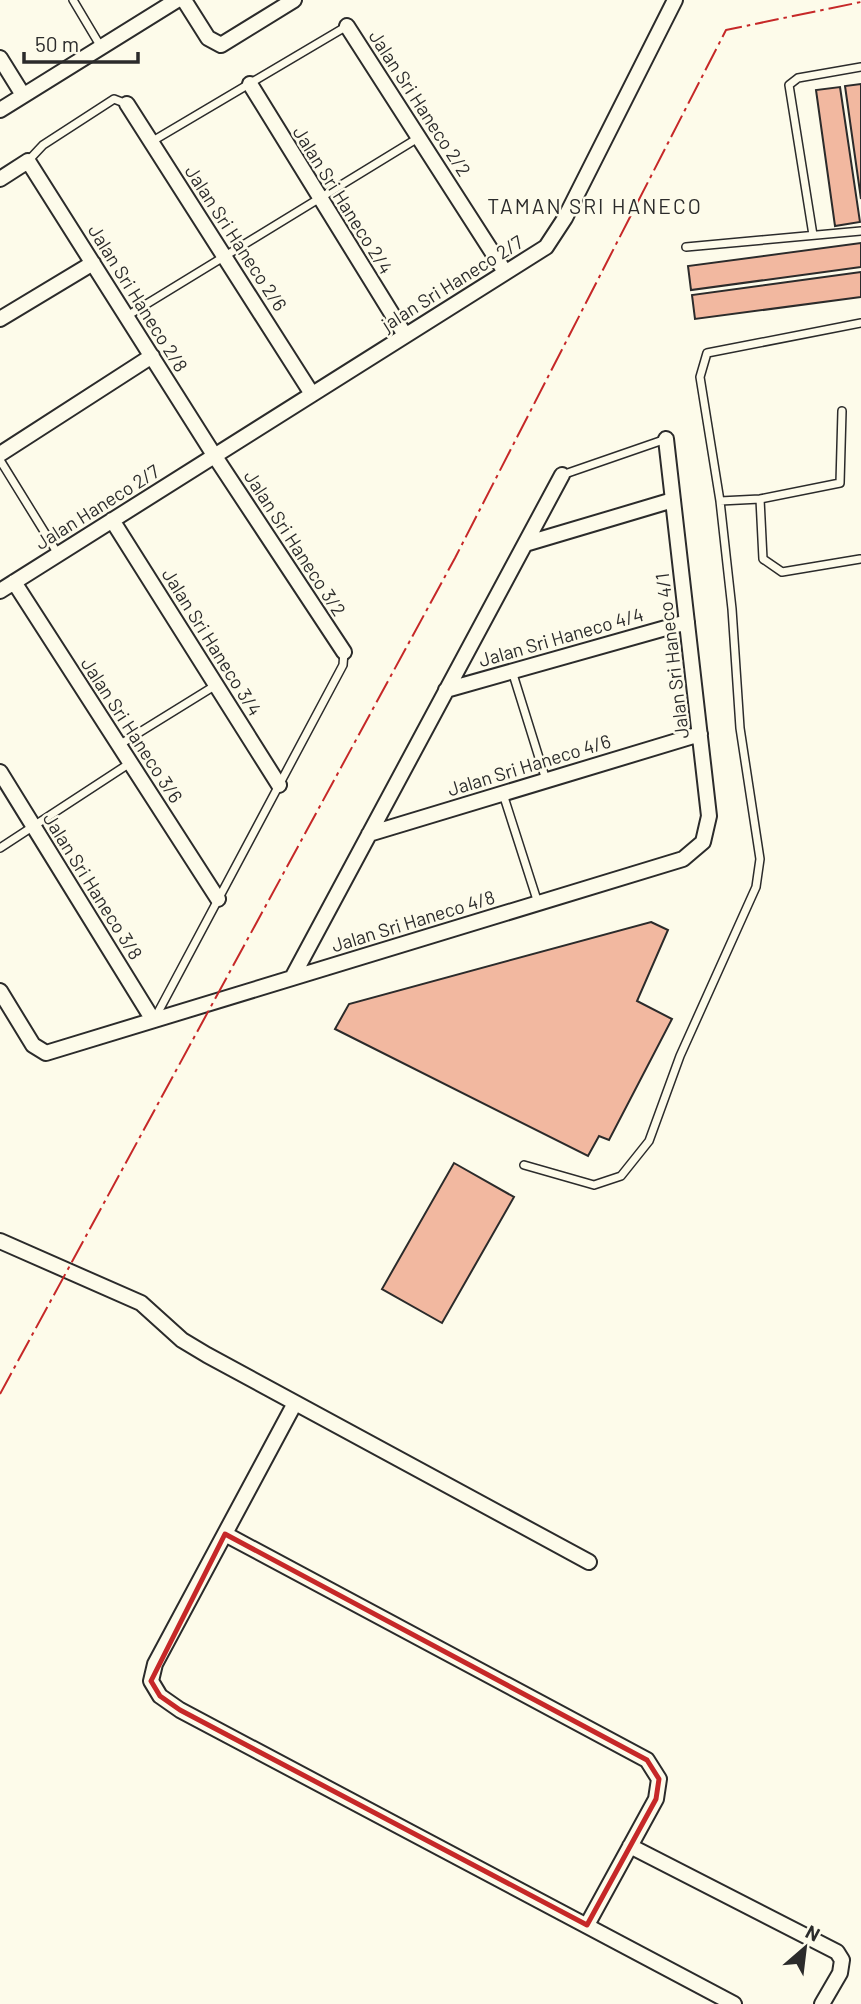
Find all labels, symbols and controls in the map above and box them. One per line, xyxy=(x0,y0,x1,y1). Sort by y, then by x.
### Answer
scale bar xyxy=(24,21,138,65)
street label: Jalan Sri Haneco 2/2 xyxy=(365,25,476,180)
text: 50 m xyxy=(35,31,79,56)
street label: Jalan Sri Haneco 2/4 xyxy=(289,122,398,278)
street label: Jalan Sri Haneco 2/6 xyxy=(181,160,292,315)
district label: TAMAN SRI HANECO xyxy=(487,193,703,218)
street label: Jalan Sri Haneco 2/8 xyxy=(84,220,193,376)
street label: jalan Sri Haneco 2/7 xyxy=(376,230,527,336)
street label: Jalan Haneco 2/7 xyxy=(30,459,163,554)
street label: Jalan Sri Haneco 3/2 xyxy=(240,465,351,620)
street label: Jalan Sri Haneco 3/4 xyxy=(158,564,267,720)
street label: Jalan Sri Haneco 4/1 xyxy=(650,572,693,740)
street label: Jalan Sri Haneco 4/4 xyxy=(476,602,646,671)
street label: Jalan Sri Haneco 3/6 xyxy=(77,653,188,807)
street label: Jalan Sri Haneco 4/6 xyxy=(444,729,613,800)
street label: Jalan Sri Haneco 3/8 xyxy=(39,808,148,964)
street label: Jalan Sri Haneco 4/8 xyxy=(328,885,497,956)
north arrow xyxy=(770,1913,840,1983)
text: N xyxy=(802,1919,824,1946)

